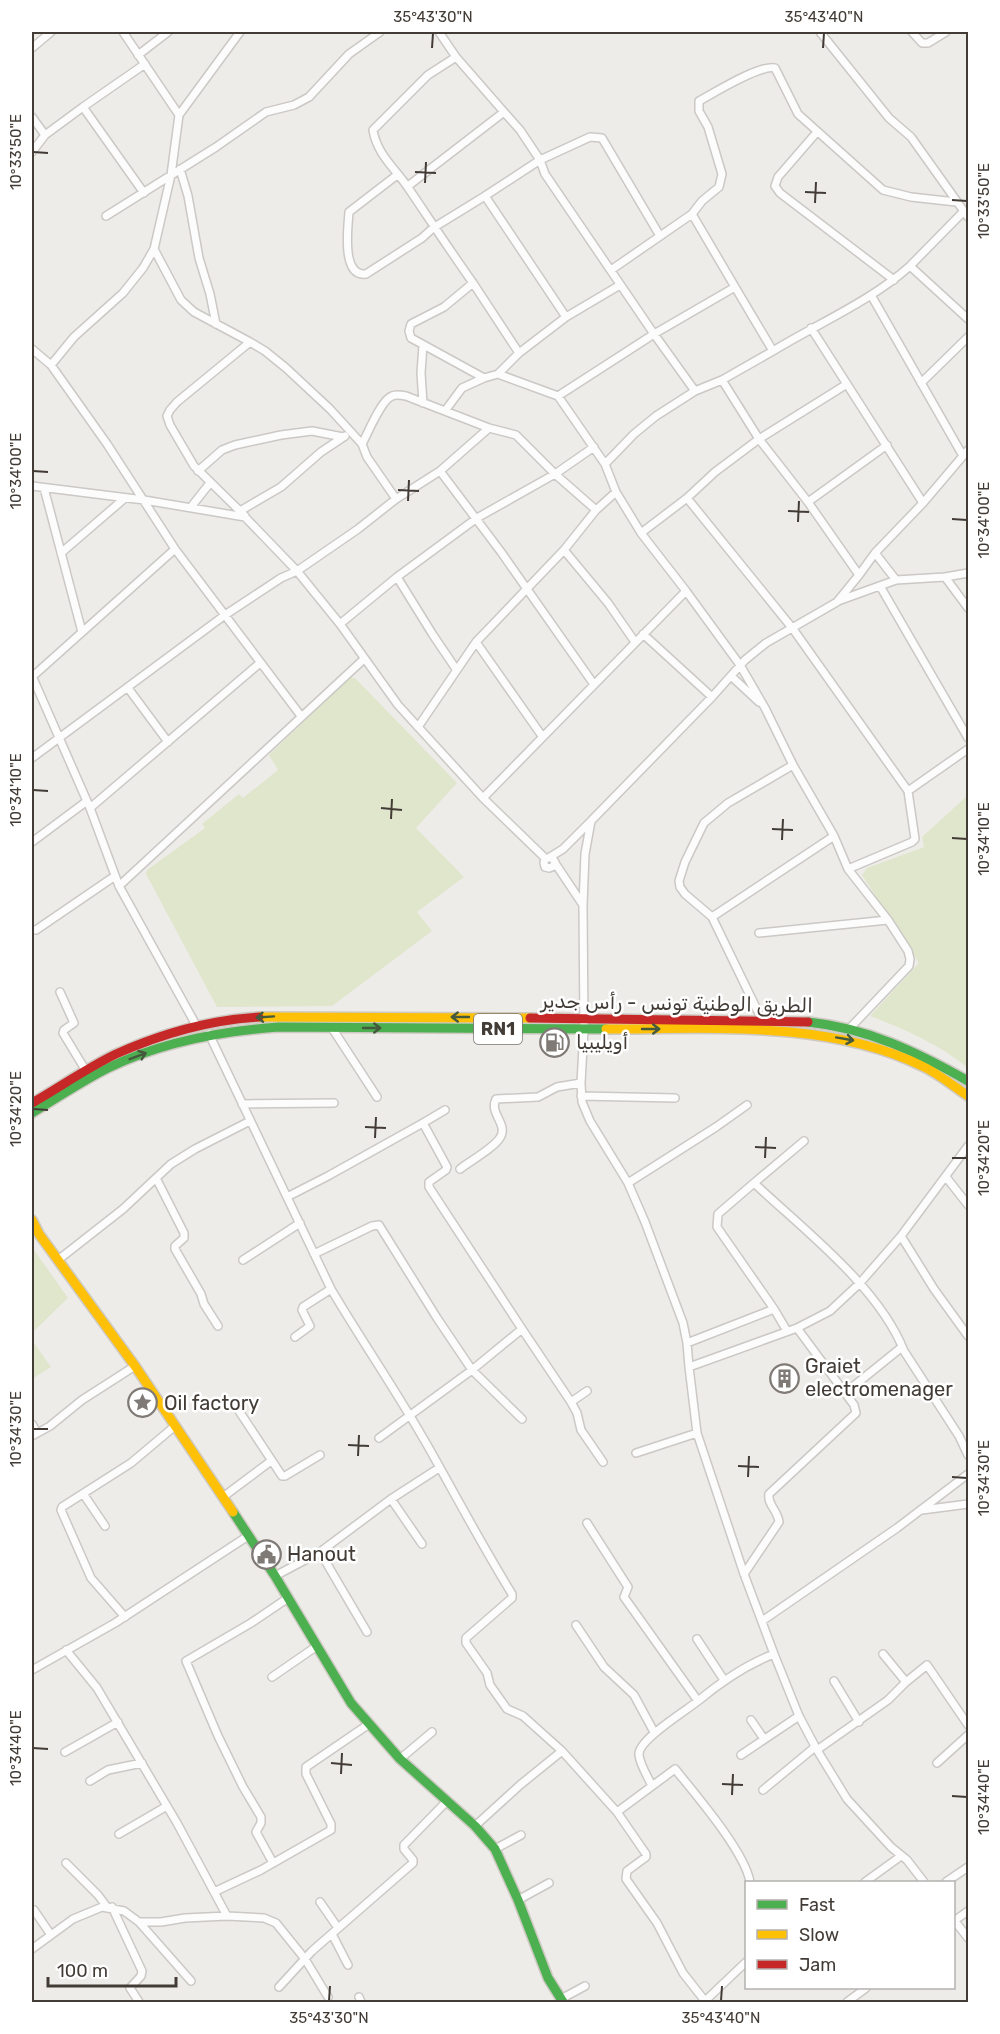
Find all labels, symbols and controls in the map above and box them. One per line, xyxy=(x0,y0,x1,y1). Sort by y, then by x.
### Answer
text: 35°43'30"N xyxy=(393,8,473,26)
text: 35°43'40"N xyxy=(785,8,863,26)
text: 10°33'50"E xyxy=(7,114,25,190)
text: 10°33'50"E xyxy=(975,163,993,239)
text: 10°34'00"E xyxy=(7,433,25,509)
text: 10°34'00"E xyxy=(975,482,993,558)
text: 10°34'10"E xyxy=(7,753,25,827)
text: 10°34'10"E xyxy=(975,802,993,876)
street label: الطريق الوطنية تونس - رأس جدير xyxy=(540,989,813,1017)
one-way arrow xyxy=(256,1011,276,1022)
one-way arrow xyxy=(451,1011,471,1023)
road number: RN1 xyxy=(474,1014,522,1044)
one-way arrow xyxy=(361,1022,381,1034)
one-way arrow xyxy=(640,1023,660,1035)
fuel station icon: أويليبيا xyxy=(539,1026,571,1058)
place label: أويليبيا xyxy=(576,1030,628,1054)
one-way arrow xyxy=(835,1034,854,1045)
one-way arrow xyxy=(129,1050,147,1061)
text: 10°34'20"E xyxy=(7,1071,25,1147)
text: 10°34'20"E xyxy=(975,1120,993,1196)
place label: Graiet electromenager xyxy=(805,1354,953,1401)
building icon: Graiet electromenager xyxy=(768,1362,800,1394)
place icon: Oil factory xyxy=(127,1387,159,1419)
text: 10°34'30"E xyxy=(7,1391,25,1467)
place label: Oil factory xyxy=(164,1391,259,1415)
text: 10°34'30"E xyxy=(975,1440,993,1516)
public building icon: Hanout xyxy=(250,1538,282,1570)
place label: Hanout xyxy=(287,1542,356,1566)
text: 10°34'40"E xyxy=(7,1710,25,1786)
text: 10°34'40"E xyxy=(975,1759,993,1835)
legend xyxy=(745,1881,955,1989)
text: Fast xyxy=(799,1894,835,1916)
text: Slow xyxy=(799,1924,839,1946)
scale bar xyxy=(48,1950,176,1988)
text: Jam xyxy=(799,1954,836,1976)
text: 100 m xyxy=(57,1960,108,1982)
text: 35°43'30"N xyxy=(289,2009,369,2027)
text: 35°43'40"N xyxy=(682,2009,760,2027)

